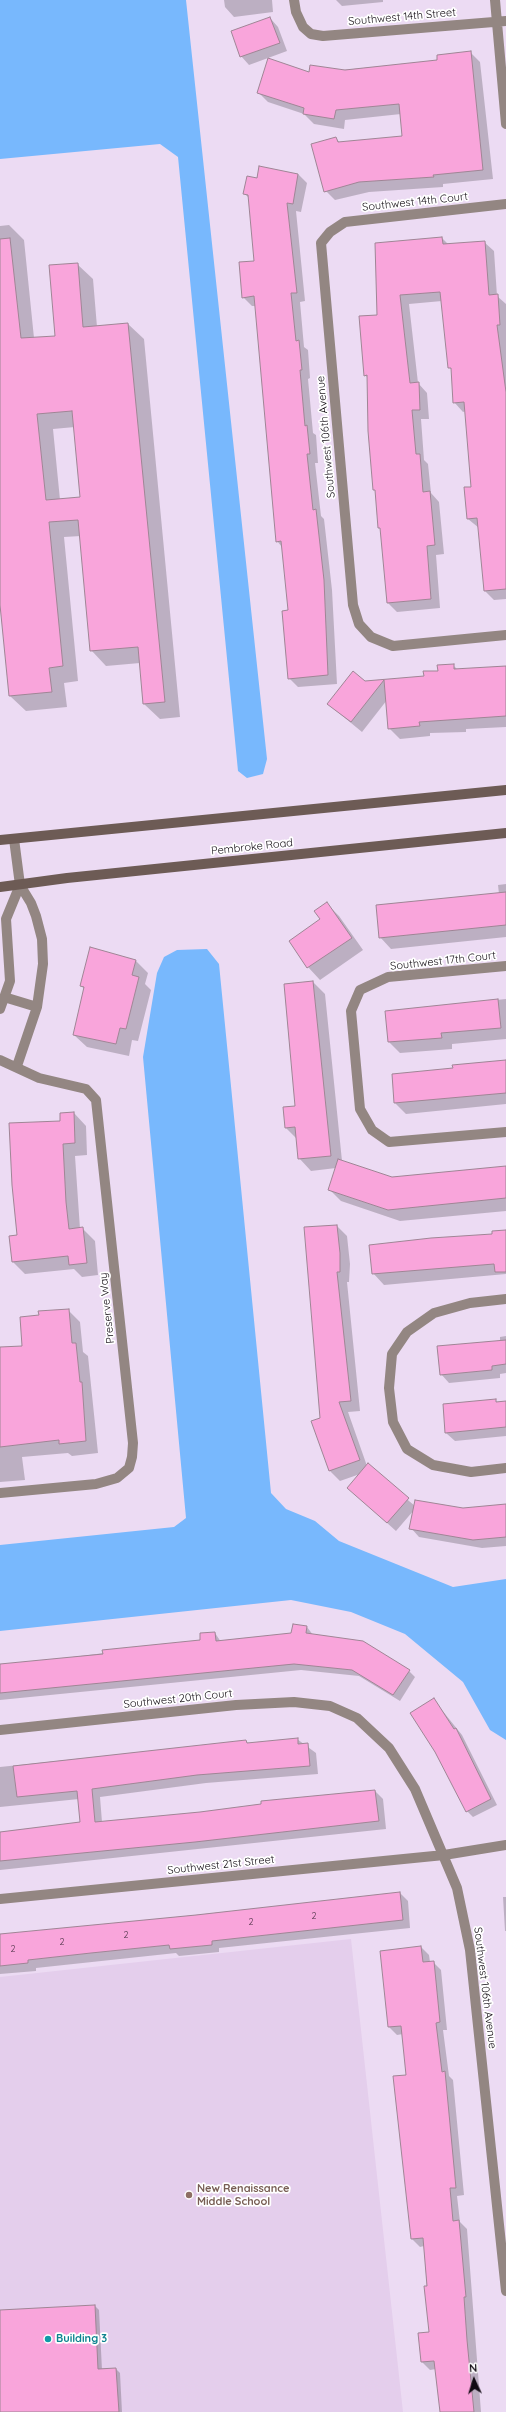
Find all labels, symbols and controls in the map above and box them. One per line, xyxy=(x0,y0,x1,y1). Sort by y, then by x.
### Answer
street label: Southwest 14th Street xyxy=(348,6,456,28)
street label: Southwest 14th Court xyxy=(362,190,468,214)
street label: Southwest 106th Avenue xyxy=(314,375,338,499)
street label: Pembroke Road xyxy=(210,836,294,858)
street label: Southwest 17th Court xyxy=(390,949,496,973)
street label: Preserve Way xyxy=(97,1272,117,1344)
street label: Southwest 20th Court xyxy=(123,1687,233,1711)
street label: Southwest 21st Street xyxy=(167,1853,275,1877)
house number: 2 xyxy=(312,1911,316,1921)
house number: 2 xyxy=(249,1917,253,1927)
street label: Southwest 106th Avenue xyxy=(471,1926,499,2050)
house number: 2 xyxy=(124,1930,128,1940)
house number: 2 xyxy=(60,1937,64,1947)
house number: 2 xyxy=(11,1944,15,1954)
place label: New Renaissance Middle School xyxy=(197,2182,290,2208)
marker: New Renaissance Middle School xyxy=(184,2190,194,2200)
place label: Building 3 xyxy=(56,2332,107,2346)
marker: Building 3 xyxy=(43,2334,53,2344)
north arrow xyxy=(454,2360,494,2400)
text: N xyxy=(469,2361,478,2375)

